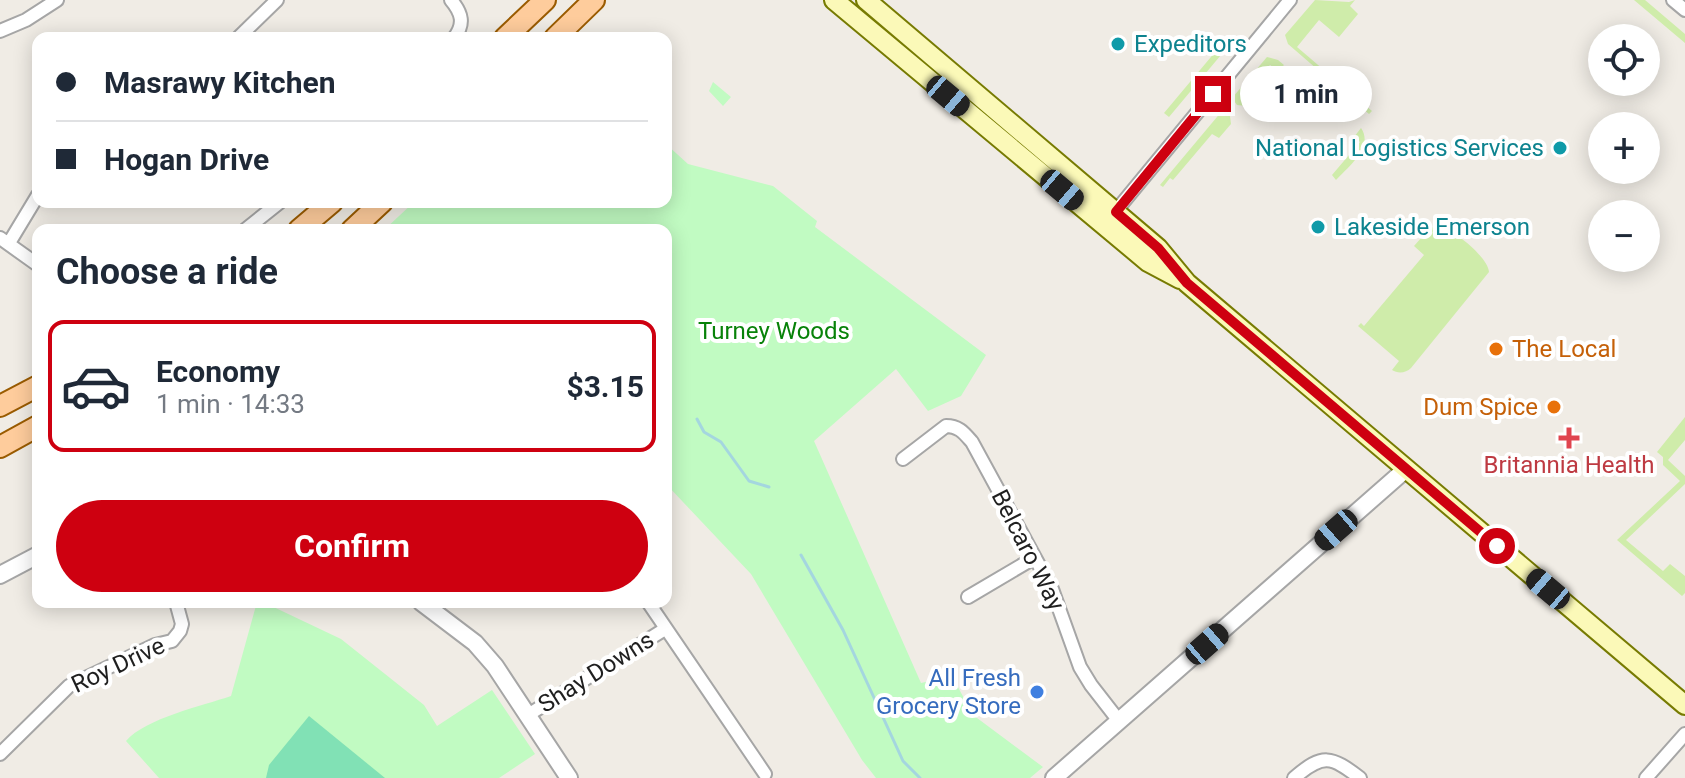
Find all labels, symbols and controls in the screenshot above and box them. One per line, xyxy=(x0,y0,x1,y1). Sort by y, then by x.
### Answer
map controls xyxy=(1588,24,1660,272)
button: locate xyxy=(1588,24,1660,96)
place label: Expeditors xyxy=(1134,30,1247,58)
marker: Expeditors xyxy=(1109,35,1127,53)
text: Masrawy Kitchen xyxy=(104,65,336,100)
callout: 1 min xyxy=(1241,66,1373,122)
car xyxy=(922,71,974,121)
route end xyxy=(1195,76,1231,112)
text: 1 min xyxy=(1273,79,1339,109)
button: + xyxy=(1588,112,1660,184)
place label: National Logistics Services xyxy=(1255,134,1544,162)
marker: National Logistics Services xyxy=(1551,139,1569,157)
text: Hogan Drive xyxy=(104,142,269,177)
car xyxy=(1036,165,1088,215)
button: − xyxy=(1588,200,1660,272)
place label: Lakeside Emerson xyxy=(1334,213,1530,241)
marker: Lakeside Emerson xyxy=(1309,218,1327,236)
text: Choose a ride xyxy=(56,251,278,293)
park label: Turney Woods xyxy=(698,317,850,345)
place label: The Local xyxy=(1512,335,1616,363)
marker: The Local xyxy=(1487,340,1505,358)
icon: car xyxy=(60,350,132,422)
text: Economy xyxy=(156,354,280,389)
text: $3.15 xyxy=(566,369,644,404)
text: 1 min · 14:33 xyxy=(156,389,305,419)
place label: Dum Spice xyxy=(1423,393,1538,421)
marker: Dum Spice xyxy=(1545,398,1563,416)
marker: Britannia Health xyxy=(1560,429,1578,447)
place label: Britannia Health xyxy=(1484,451,1655,479)
street label: Belcaro Way xyxy=(986,485,1071,616)
button: Confirm xyxy=(56,500,648,592)
car xyxy=(1310,505,1362,555)
route start xyxy=(1479,528,1515,564)
car xyxy=(1522,564,1574,614)
car xyxy=(1181,619,1233,669)
street label: Shay Downs xyxy=(533,625,659,719)
street label: Roy Drive xyxy=(67,631,169,699)
place label: All Fresh Grocery Store xyxy=(876,664,1021,720)
marker: All Fresh Grocery Store xyxy=(1028,683,1046,701)

